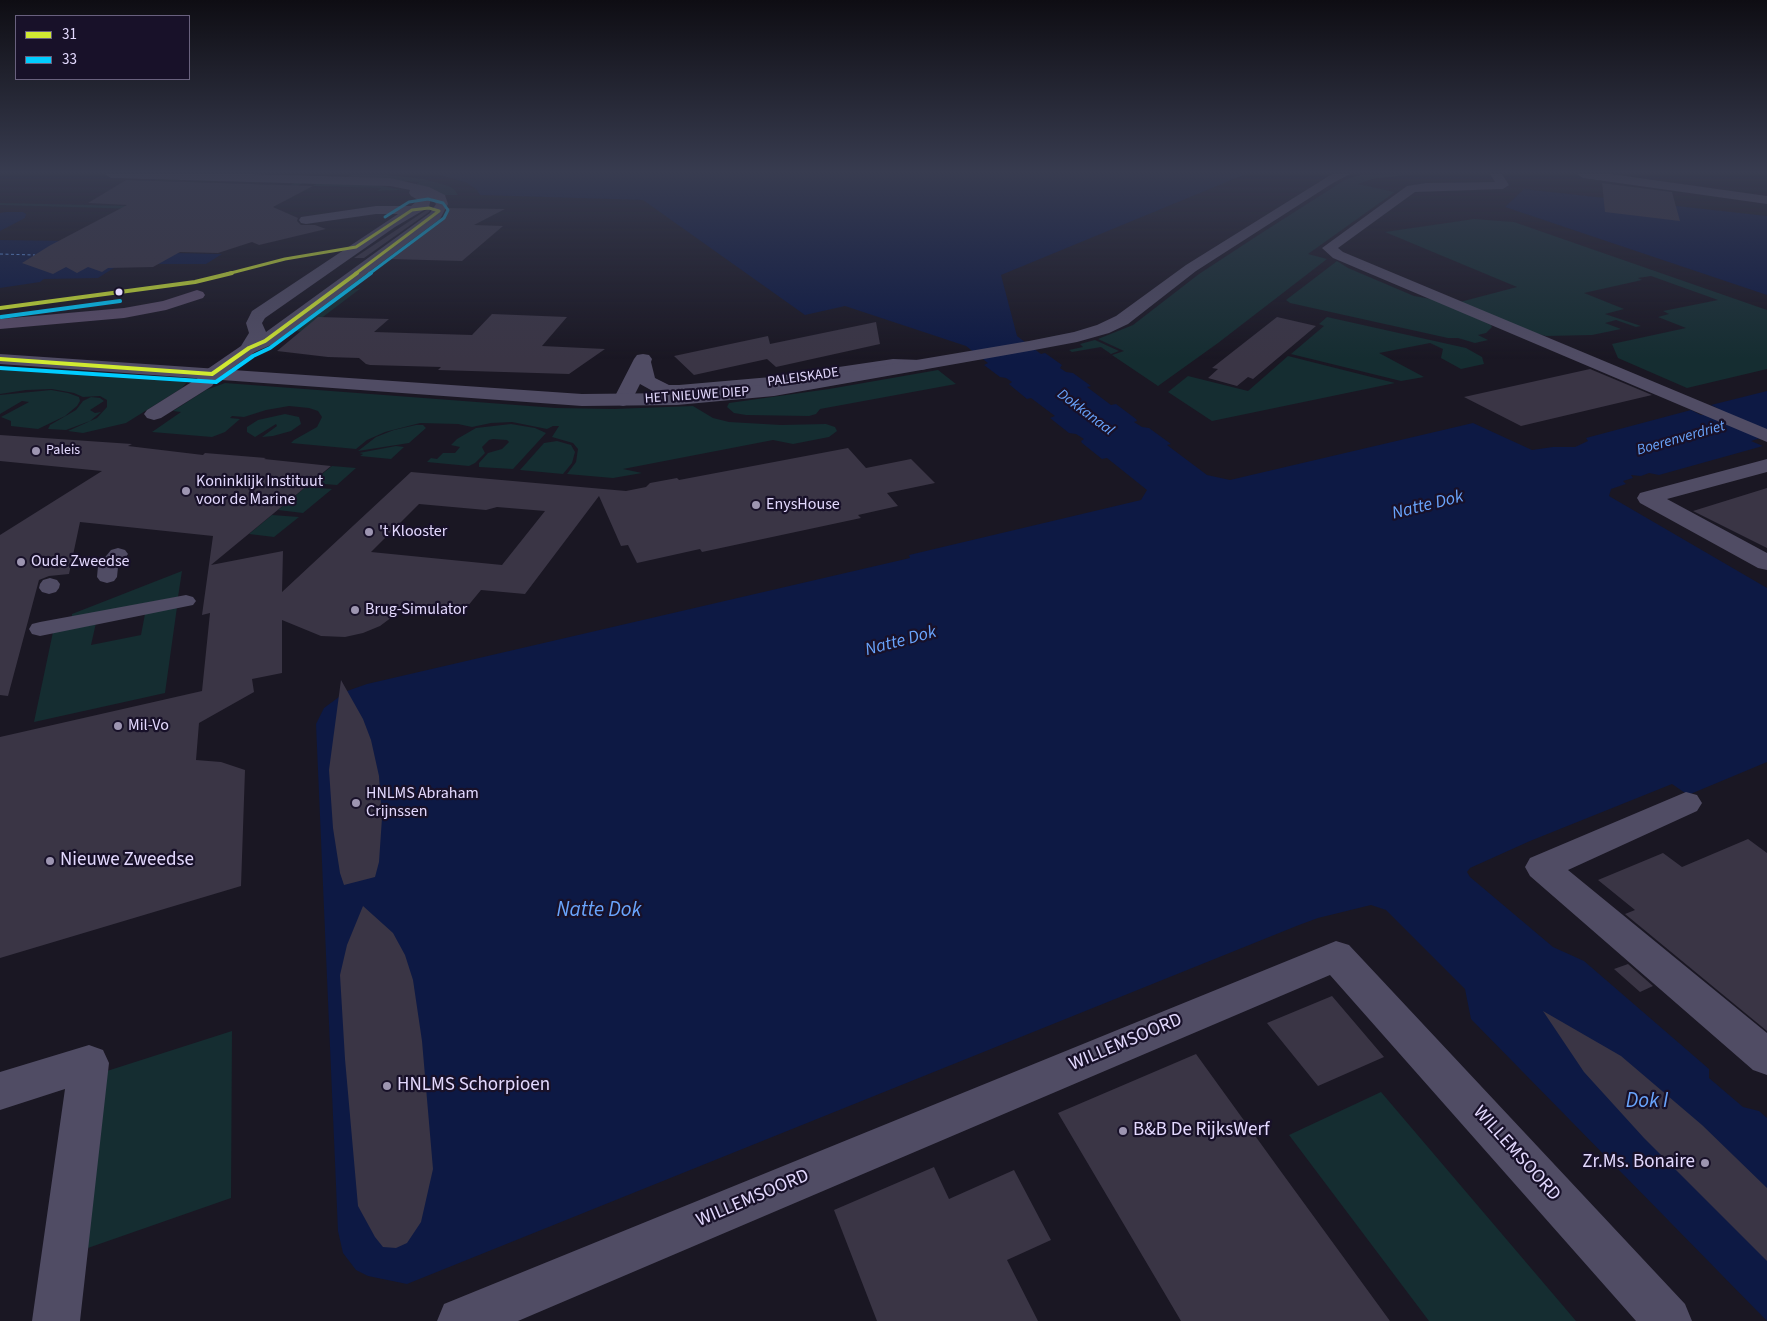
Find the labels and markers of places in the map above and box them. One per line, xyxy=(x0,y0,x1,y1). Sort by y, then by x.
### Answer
unlabelled marker xyxy=(114,287,124,297)
place label: Paleis xyxy=(46,443,80,459)
marker: Paleis xyxy=(30,445,42,457)
place label: Koninklijk Instituut voor de Marine xyxy=(196,472,323,510)
marker: Koninklijk Instituut voor de Marine xyxy=(180,485,192,497)
place label: EnysHouse xyxy=(766,495,840,515)
marker: EnysHouse xyxy=(750,499,762,511)
place label: 't Klooster xyxy=(379,522,447,542)
marker: 't Klooster xyxy=(363,526,375,538)
place label: Oude Zweedse xyxy=(31,552,130,572)
marker: Oude Zweedse xyxy=(15,556,27,568)
place label: Brug-Simulator xyxy=(365,600,467,620)
marker: Brug-Simulator xyxy=(349,604,361,616)
place label: Mil-Vo xyxy=(128,716,169,736)
marker: Mil-Vo xyxy=(112,720,124,732)
place label: HNLMS Abraham Crijnssen xyxy=(366,784,479,822)
marker: HNLMS Abraham Crijnssen xyxy=(350,797,362,809)
place label: Nieuwe Zweedse xyxy=(60,850,194,872)
marker: Nieuwe Zweedse xyxy=(44,855,56,867)
place label: HNLMS Schorpioen xyxy=(397,1075,550,1097)
marker: HNLMS Schorpioen xyxy=(381,1080,393,1092)
place label: B&B De RijksWerf xyxy=(1133,1120,1270,1142)
marker: B&B De RijksWerf xyxy=(1117,1125,1129,1137)
place label: Zr.Ms. Bonaire xyxy=(1582,1152,1695,1174)
marker: Zr.Ms. Bonaire xyxy=(1699,1157,1711,1169)

